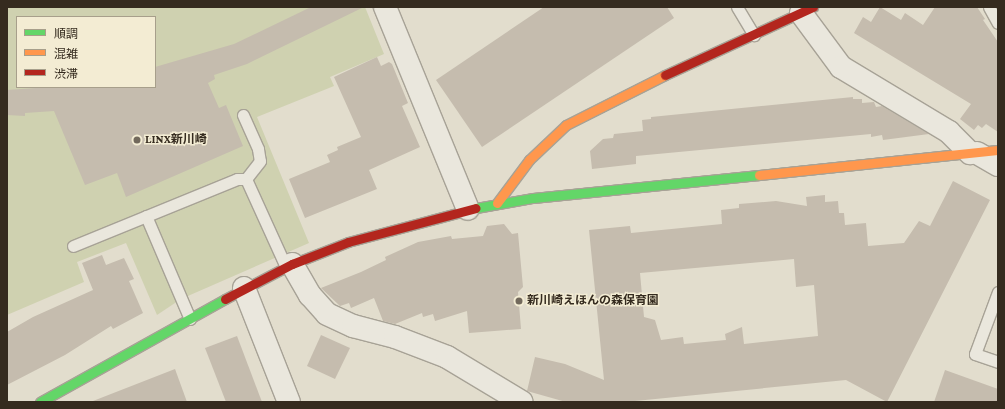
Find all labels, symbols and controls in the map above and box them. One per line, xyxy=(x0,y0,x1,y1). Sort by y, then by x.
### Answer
legend xyxy=(16,16,156,88)
text: 順調 xyxy=(54,27,78,41)
text: 混雑 xyxy=(54,47,78,61)
text: 渋滞 xyxy=(54,67,78,81)
place label: LINX新川崎 xyxy=(145,133,207,147)
marker: LINX新川崎 xyxy=(132,135,142,145)
place label: 新川崎えほんの森保育園 xyxy=(527,294,659,308)
marker: 新川崎えほんの森保育園 xyxy=(514,296,524,306)

